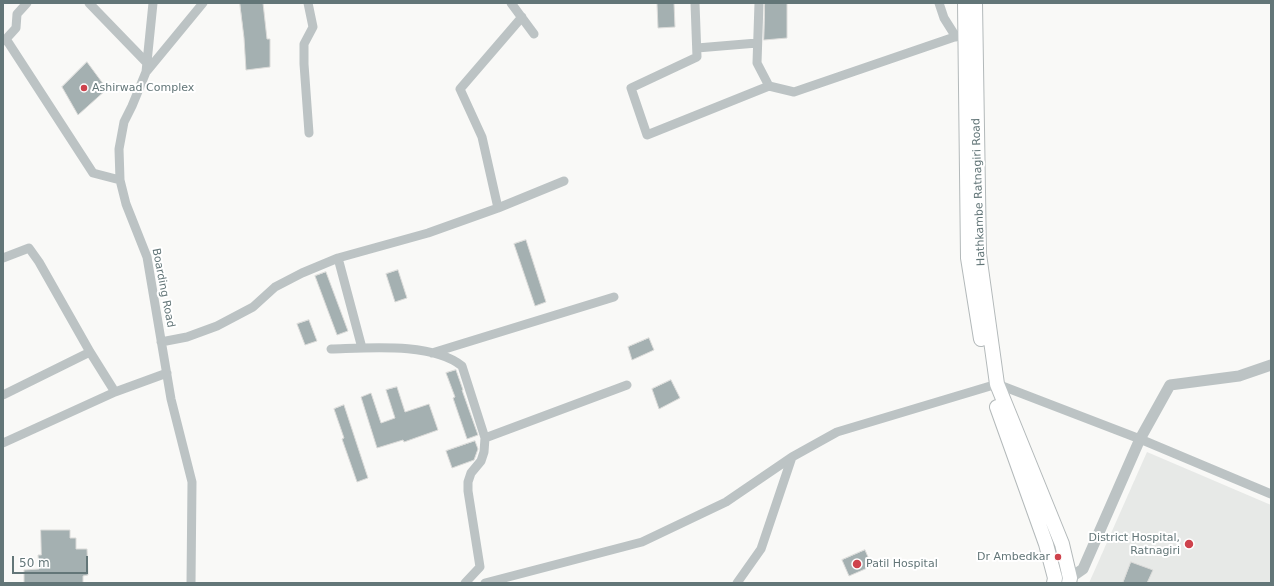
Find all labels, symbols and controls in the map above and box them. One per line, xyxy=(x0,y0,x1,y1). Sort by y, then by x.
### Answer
place label: Ashirwad Complex xyxy=(92,81,194,95)
marker: Ashirwad Complex xyxy=(79,83,89,93)
street label: Hathkambe Ratnagiri Road xyxy=(970,118,988,266)
street label: Boarding Road xyxy=(149,247,177,329)
place label: District Hospital, Ratnagiri xyxy=(1089,531,1180,557)
marker: District Hospital, Ratnagiri xyxy=(1183,538,1195,550)
scale bar xyxy=(14,548,90,574)
place label: Dr Ambedkar xyxy=(977,550,1050,564)
marker: Dr Ambedkar xyxy=(1053,552,1063,562)
text: 50 m xyxy=(19,556,50,570)
place label: Patil Hospital xyxy=(866,557,938,571)
marker: Patil Hospital xyxy=(851,558,863,570)

